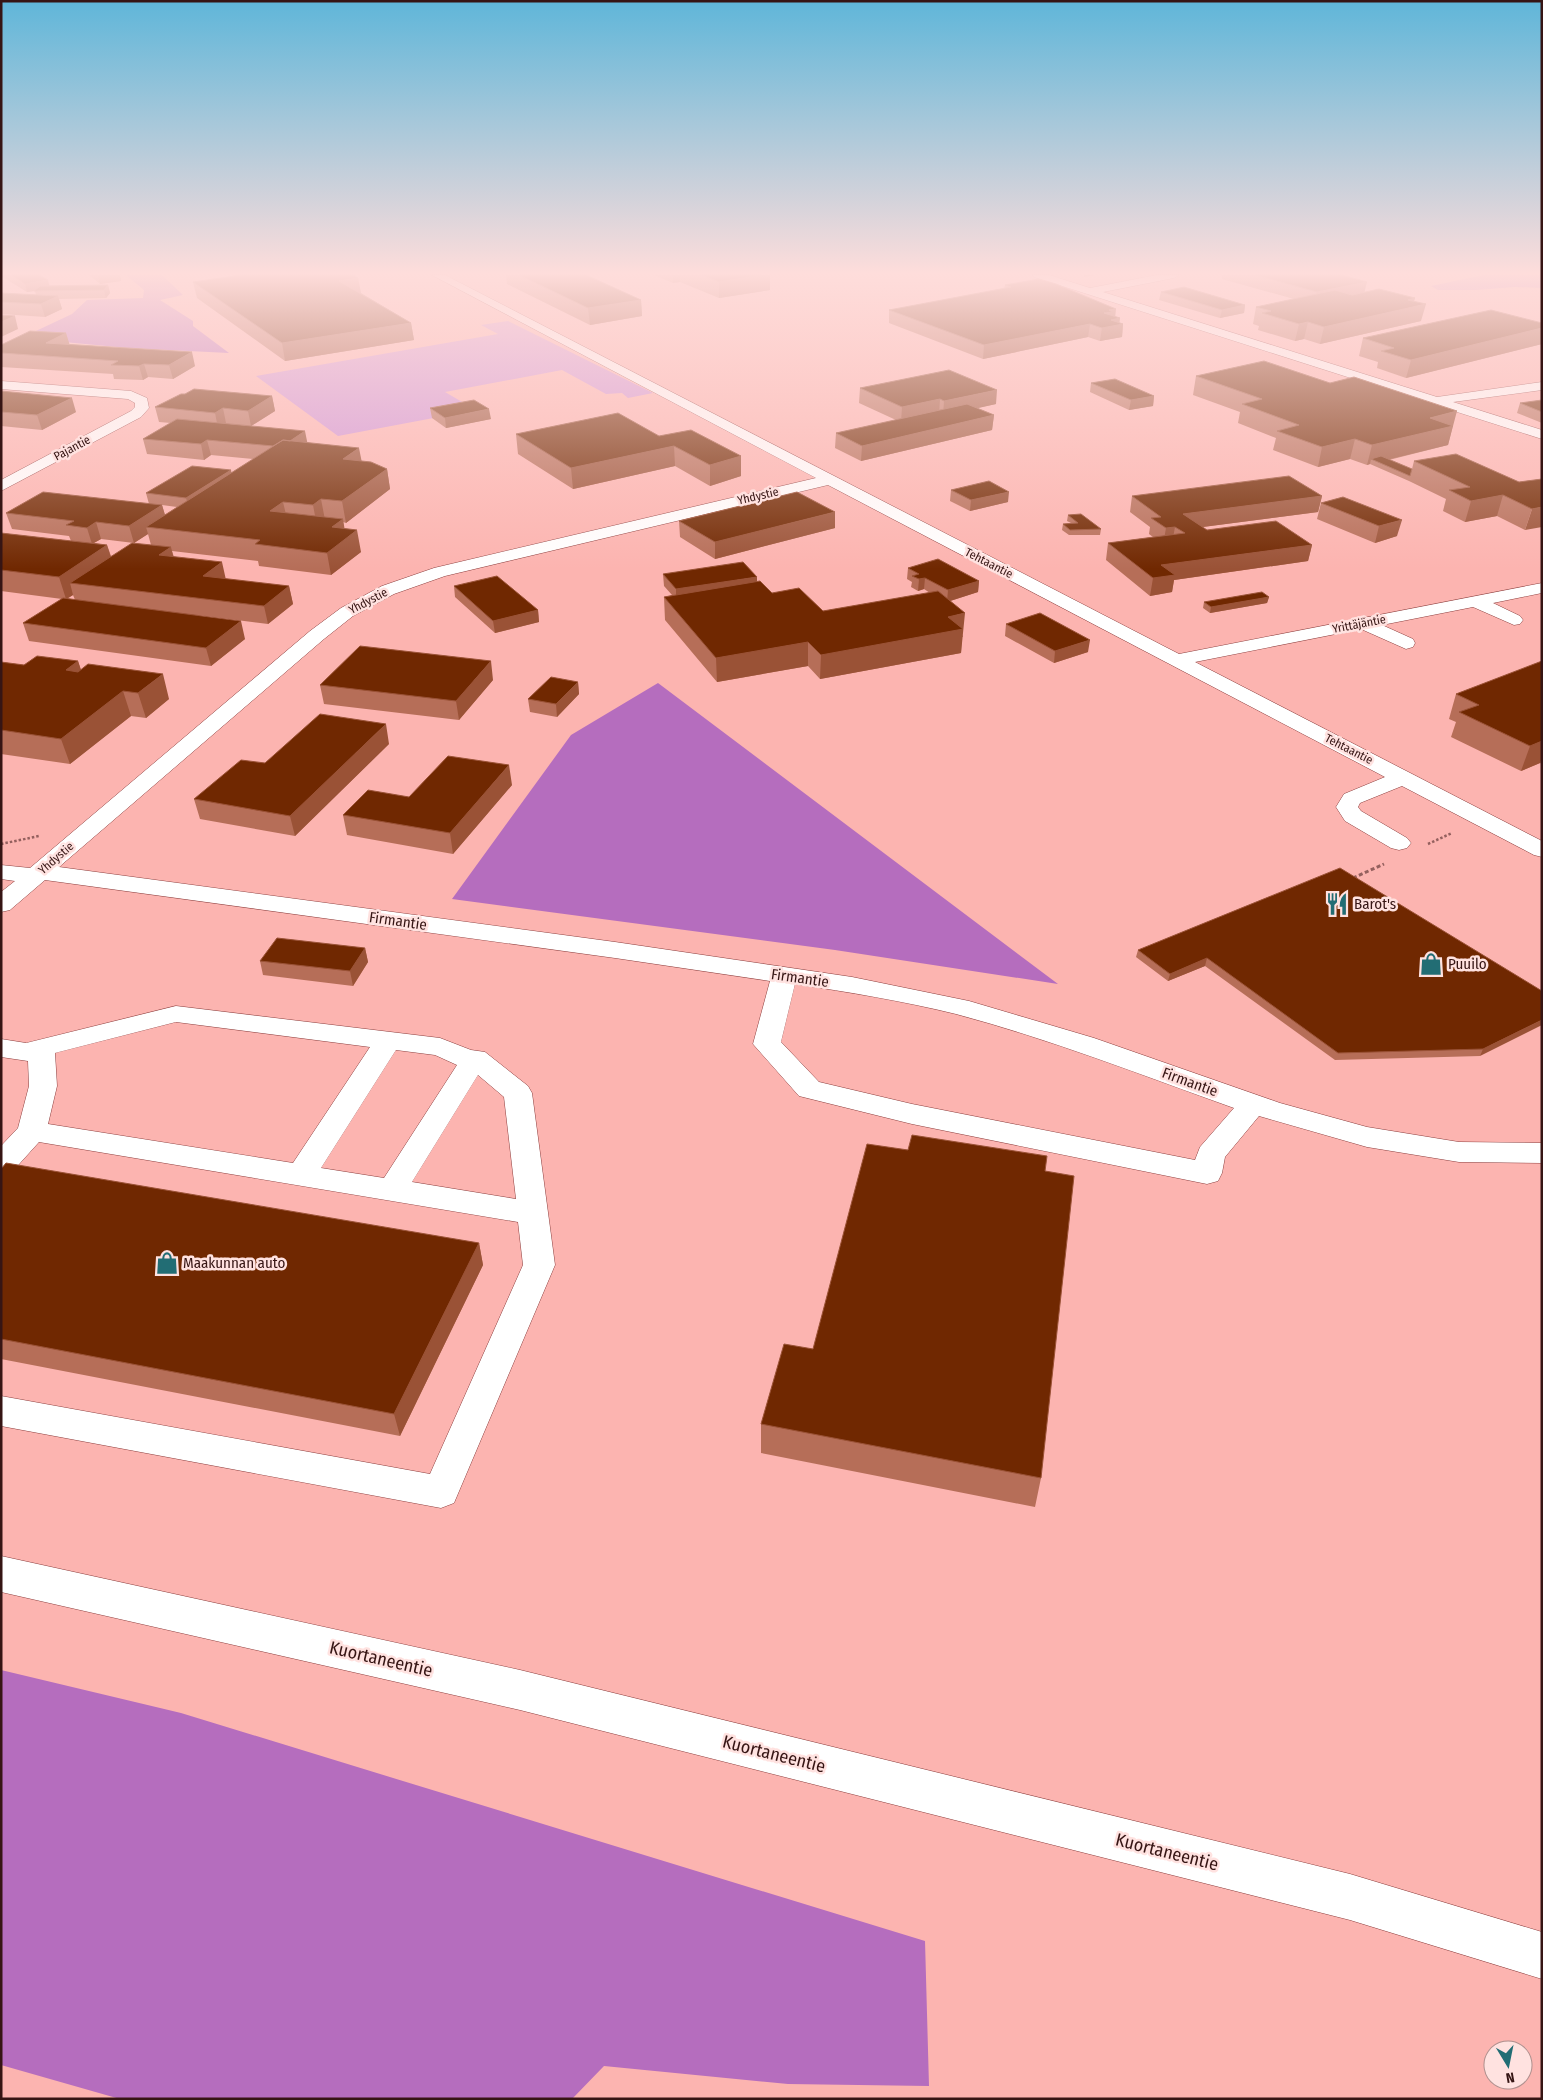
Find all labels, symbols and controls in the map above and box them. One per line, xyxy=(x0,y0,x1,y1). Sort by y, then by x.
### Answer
street label: Pajantie xyxy=(51,433,93,463)
street label: Yhdystie xyxy=(736,484,780,508)
street label: Tehtaantie xyxy=(963,545,1015,581)
street label: Yhdystie xyxy=(346,585,390,617)
street label: Yrittäjäntie xyxy=(1331,612,1387,636)
street label: Tehtaantie xyxy=(1323,731,1375,767)
street label: Yhdystie xyxy=(36,839,76,877)
restaurant icon: Barot's xyxy=(1324,891,1350,917)
place label: Barot's xyxy=(1354,895,1396,913)
street label: Firmantie xyxy=(368,908,428,934)
shop icon: Puuilo xyxy=(1418,951,1444,977)
place label: Puuilo xyxy=(1448,955,1487,973)
street label: Firmantie xyxy=(770,965,830,991)
street label: Firmantie xyxy=(1160,1064,1220,1100)
shop icon: Maakunnan auto xyxy=(154,1250,180,1276)
place label: Maakunnan auto xyxy=(183,1254,285,1272)
street label: Kuortaneentie xyxy=(327,1636,435,1682)
street label: Kuortaneentie xyxy=(720,1731,828,1777)
street label: Kuortaneentie xyxy=(1113,1829,1221,1875)
north arrow xyxy=(1483,2040,1533,2090)
text: N xyxy=(1505,2068,1516,2086)

